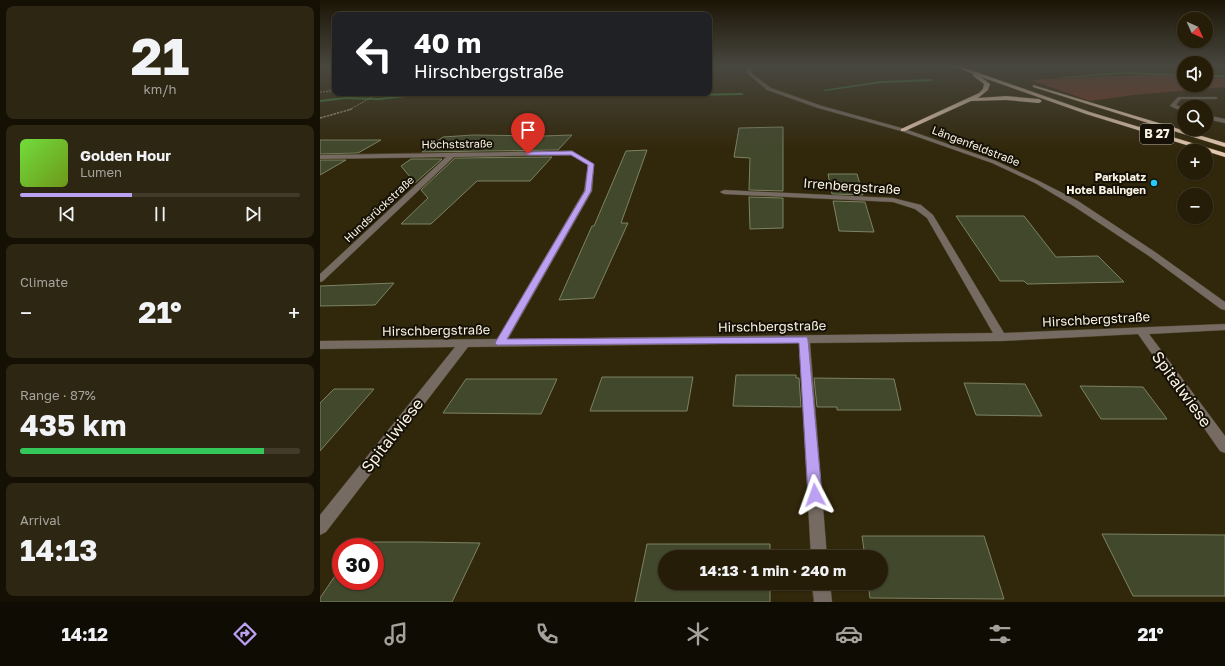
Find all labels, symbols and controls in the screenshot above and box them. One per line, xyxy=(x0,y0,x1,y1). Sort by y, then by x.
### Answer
north arrow xyxy=(1177,12,1213,48)
map controls xyxy=(1177,12,1213,224)
text: 21 xyxy=(131,24,189,86)
text: 40 m xyxy=(414,26,481,59)
icon: left xyxy=(348,28,400,80)
button: sound xyxy=(1177,56,1213,92)
text: Hirschbergstraße xyxy=(414,60,564,82)
text: km/h xyxy=(143,81,177,97)
button: search xyxy=(1177,100,1213,136)
pin xyxy=(511,113,545,154)
icon: arrive xyxy=(517,119,539,141)
street label: Längenfeldstraße xyxy=(930,123,1022,168)
road number: B 27 xyxy=(1140,124,1174,144)
street label: Höchststraße xyxy=(421,136,493,151)
button: + xyxy=(1177,144,1213,180)
text: Golden Hour xyxy=(80,146,171,164)
text: Lumen xyxy=(80,164,122,180)
place label: Parkplatz Hotel Balingen xyxy=(1066,170,1146,196)
street label: Hundsrückstraße xyxy=(341,173,416,244)
street label: Irrenbergstraße xyxy=(803,175,901,197)
marker: Parkplatz Hotel Balingen xyxy=(1149,178,1159,188)
button: − xyxy=(1177,188,1213,224)
icon: previous xyxy=(56,203,78,225)
icon: pause xyxy=(149,203,171,225)
icon: next xyxy=(242,203,264,225)
text: Climate xyxy=(20,274,68,290)
text: 21° xyxy=(138,294,182,330)
text: − xyxy=(20,299,32,326)
text: + xyxy=(288,299,300,326)
street label: Hirschbergstraße xyxy=(1041,308,1151,330)
street label: Hirschbergstraße xyxy=(718,317,826,335)
street label: Hirschbergstraße xyxy=(382,321,490,339)
street label: Spitalwiese xyxy=(1148,347,1216,431)
text: Range · 87% xyxy=(20,387,96,403)
street label: Spitalwiese xyxy=(357,394,427,476)
text: 435 km xyxy=(20,407,127,443)
position arrow xyxy=(794,474,836,516)
text: Arrival xyxy=(20,512,61,528)
text: 14:13 xyxy=(20,532,98,568)
speed limit sign: 30 xyxy=(332,538,384,590)
text: 14:13 · 1 min · 240 m xyxy=(700,561,846,579)
icon: directions xyxy=(231,620,259,648)
icon: music xyxy=(382,620,410,648)
icon: phone xyxy=(533,620,561,648)
icon: climate xyxy=(684,620,712,648)
icon: car xyxy=(835,620,863,648)
icon: filters xyxy=(986,620,1014,648)
text: 14:12 xyxy=(62,623,108,645)
text: 21° xyxy=(1137,623,1163,645)

